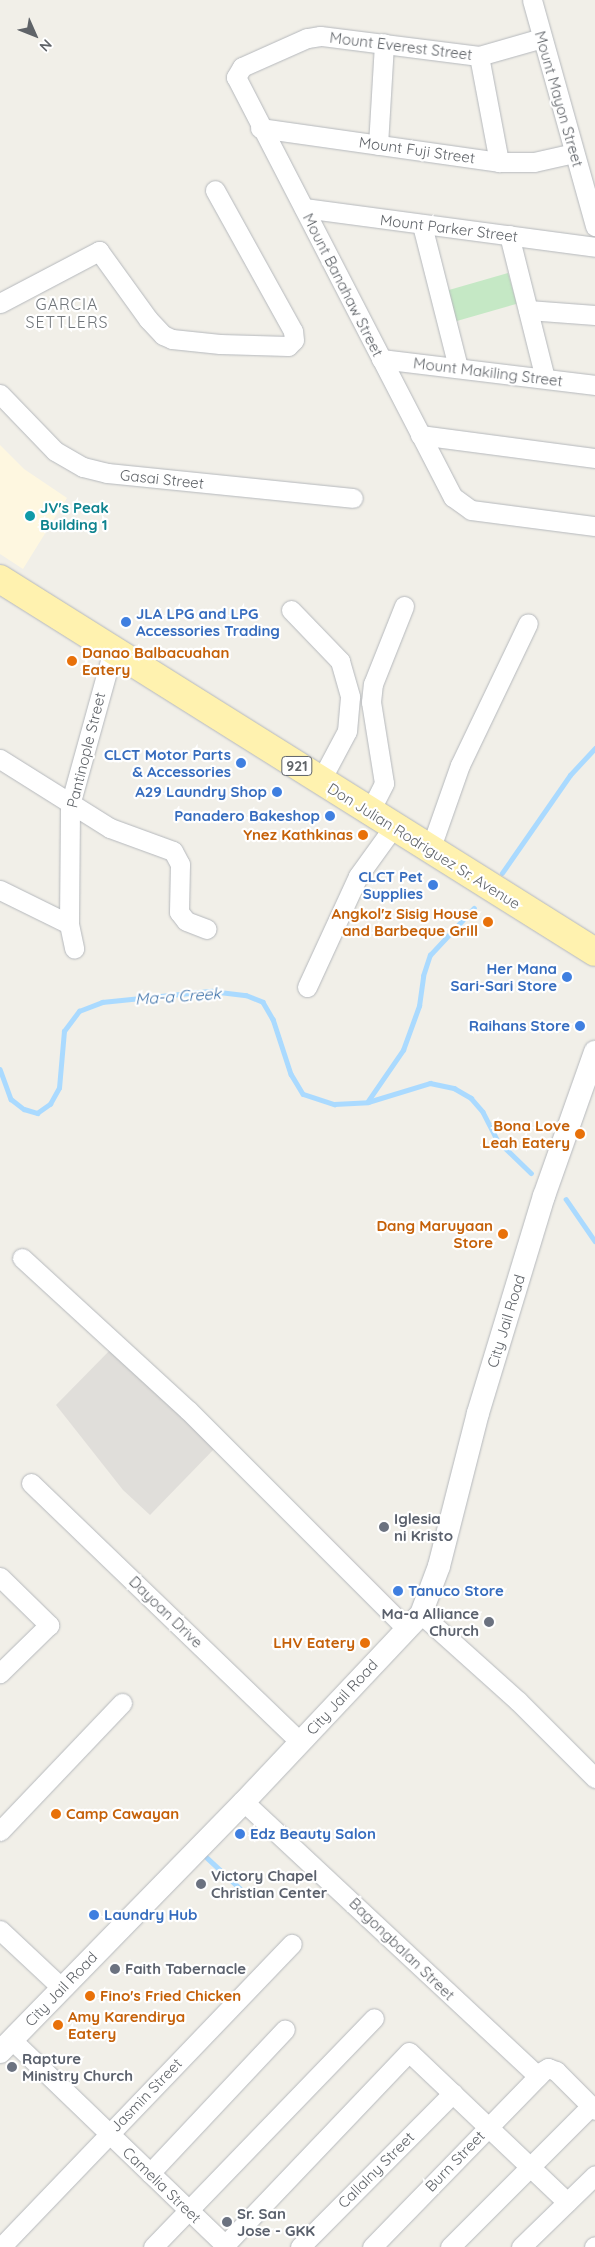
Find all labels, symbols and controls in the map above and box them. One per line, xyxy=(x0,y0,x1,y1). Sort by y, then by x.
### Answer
north arrow xyxy=(10,10,60,60)
street label: Mount Everest Street xyxy=(329,28,473,64)
street label: Mount Mayon Street xyxy=(531,29,587,169)
text: N xyxy=(36,35,56,55)
street label: Mount Fuji Street xyxy=(358,133,476,167)
street label: Mount Banahaw Street xyxy=(299,210,387,360)
street label: Mount Parker Street xyxy=(379,211,519,245)
district label: GARCIA SETTLERS xyxy=(24,294,110,332)
street label: Mount Makiling Street xyxy=(412,354,564,390)
street label: Gasai Street xyxy=(119,466,205,492)
place label: JV's Peak Building 1 xyxy=(40,498,109,533)
marker: JV's Peak Building 1 xyxy=(24,510,36,522)
place label: JLA LPG and LPG Accessories Trading xyxy=(136,604,280,639)
marker: JLA LPG and LPG Accessories Trading xyxy=(120,616,132,628)
place label: Danao Balbacuahan Eatery xyxy=(82,643,229,678)
marker: Danao Balbacuahan Eatery xyxy=(66,655,78,667)
street label: Pantinople Street xyxy=(63,690,109,810)
place label: CLCT Motor Parts & Accessories xyxy=(104,745,231,780)
road number: 921 xyxy=(281,754,313,778)
marker: CLCT Motor Parts & Accessories xyxy=(235,757,247,769)
street label: Don Julian Rodriguez Sr. Avenue xyxy=(324,779,524,913)
place label: A29 Laundry Shop xyxy=(135,783,267,801)
marker: A29 Laundry Shop xyxy=(271,786,283,798)
place label: Panadero Bakeshop xyxy=(174,807,320,825)
marker: Panadero Bakeshop xyxy=(324,810,336,822)
place label: Ynez Kathkinas xyxy=(243,826,353,844)
marker: Ynez Kathkinas xyxy=(357,829,369,841)
place label: CLCT Pet Supplies xyxy=(358,867,423,902)
marker: CLCT Pet Supplies xyxy=(427,879,439,891)
place label: Angkol'z Sisig House and Barbeque Grill xyxy=(332,904,478,939)
marker: Angkol'z Sisig House and Barbeque Grill xyxy=(482,916,494,928)
place label: Her Mana Sari-Sari Store xyxy=(451,959,557,994)
marker: Her Mana Sari-Sari Store xyxy=(561,971,573,983)
water label: Ma-a Creek xyxy=(134,983,222,1009)
place label: Raihans Store xyxy=(469,1017,570,1035)
marker: Raihans Store xyxy=(574,1020,586,1032)
place label: Bona Love Leah Eatery xyxy=(482,1116,570,1151)
marker: Bona Love Leah Eatery xyxy=(574,1128,586,1140)
place label: Dang Maruyaan Store xyxy=(376,1216,493,1251)
marker: Dang Maruyaan Store xyxy=(497,1228,509,1240)
street label: City Jail Road xyxy=(483,1272,529,1370)
place label: Iglesia ni Kristo xyxy=(394,1509,453,1544)
marker: Iglesia ni Kristo xyxy=(378,1521,390,1533)
street label: Dayoan Drive xyxy=(125,1572,207,1652)
place label: Tanuco Store xyxy=(408,1582,504,1600)
marker: Tanuco Store xyxy=(392,1585,404,1597)
place label: Ma-a Alliance Church xyxy=(382,1604,479,1639)
marker: Ma-a Alliance Church xyxy=(483,1616,495,1628)
place label: LHV Eatery xyxy=(273,1634,355,1652)
marker: LHV Eatery xyxy=(359,1637,371,1649)
street label: City Jail Road xyxy=(303,1656,381,1738)
place label: Camp Cawayan xyxy=(66,1805,179,1823)
marker: Camp Cawayan xyxy=(50,1808,62,1820)
place label: Edz Beauty Salon xyxy=(250,1825,376,1843)
marker: Edz Beauty Salon xyxy=(234,1828,246,1840)
place label: Victory Chapel Christian Center xyxy=(211,1866,327,1901)
marker: Victory Chapel Christian Center xyxy=(195,1878,207,1890)
street label: Bagongbalan Street xyxy=(346,1894,458,2004)
place label: Laundry Hub xyxy=(104,1906,197,1924)
marker: Laundry Hub xyxy=(88,1909,100,1921)
street label: City Jail Road xyxy=(21,1948,101,2030)
place label: Faith Tabernacle xyxy=(125,1960,246,1978)
marker: Faith Tabernacle xyxy=(109,1963,121,1975)
place label: Fino's Fried Chicken xyxy=(100,1987,241,2005)
marker: Fino's Fried Chicken xyxy=(84,1990,96,2002)
place label: Amy Karendirya Eatery xyxy=(68,2007,185,2042)
marker: Amy Karendirya Eatery xyxy=(52,2019,64,2031)
place label: Rapture Ministry Church xyxy=(22,2049,133,2084)
street label: Jasmin Street xyxy=(106,2054,186,2136)
marker: Rapture Ministry Church xyxy=(6,2061,18,2073)
street label: Burn Street xyxy=(421,2127,489,2195)
street label: Callalny Street xyxy=(334,2128,418,2212)
street label: Camelia Street xyxy=(119,2143,205,2227)
place label: Sr. San Jose - GKK xyxy=(237,2204,315,2239)
marker: Sr. San Jose - GKK xyxy=(221,2216,233,2228)

